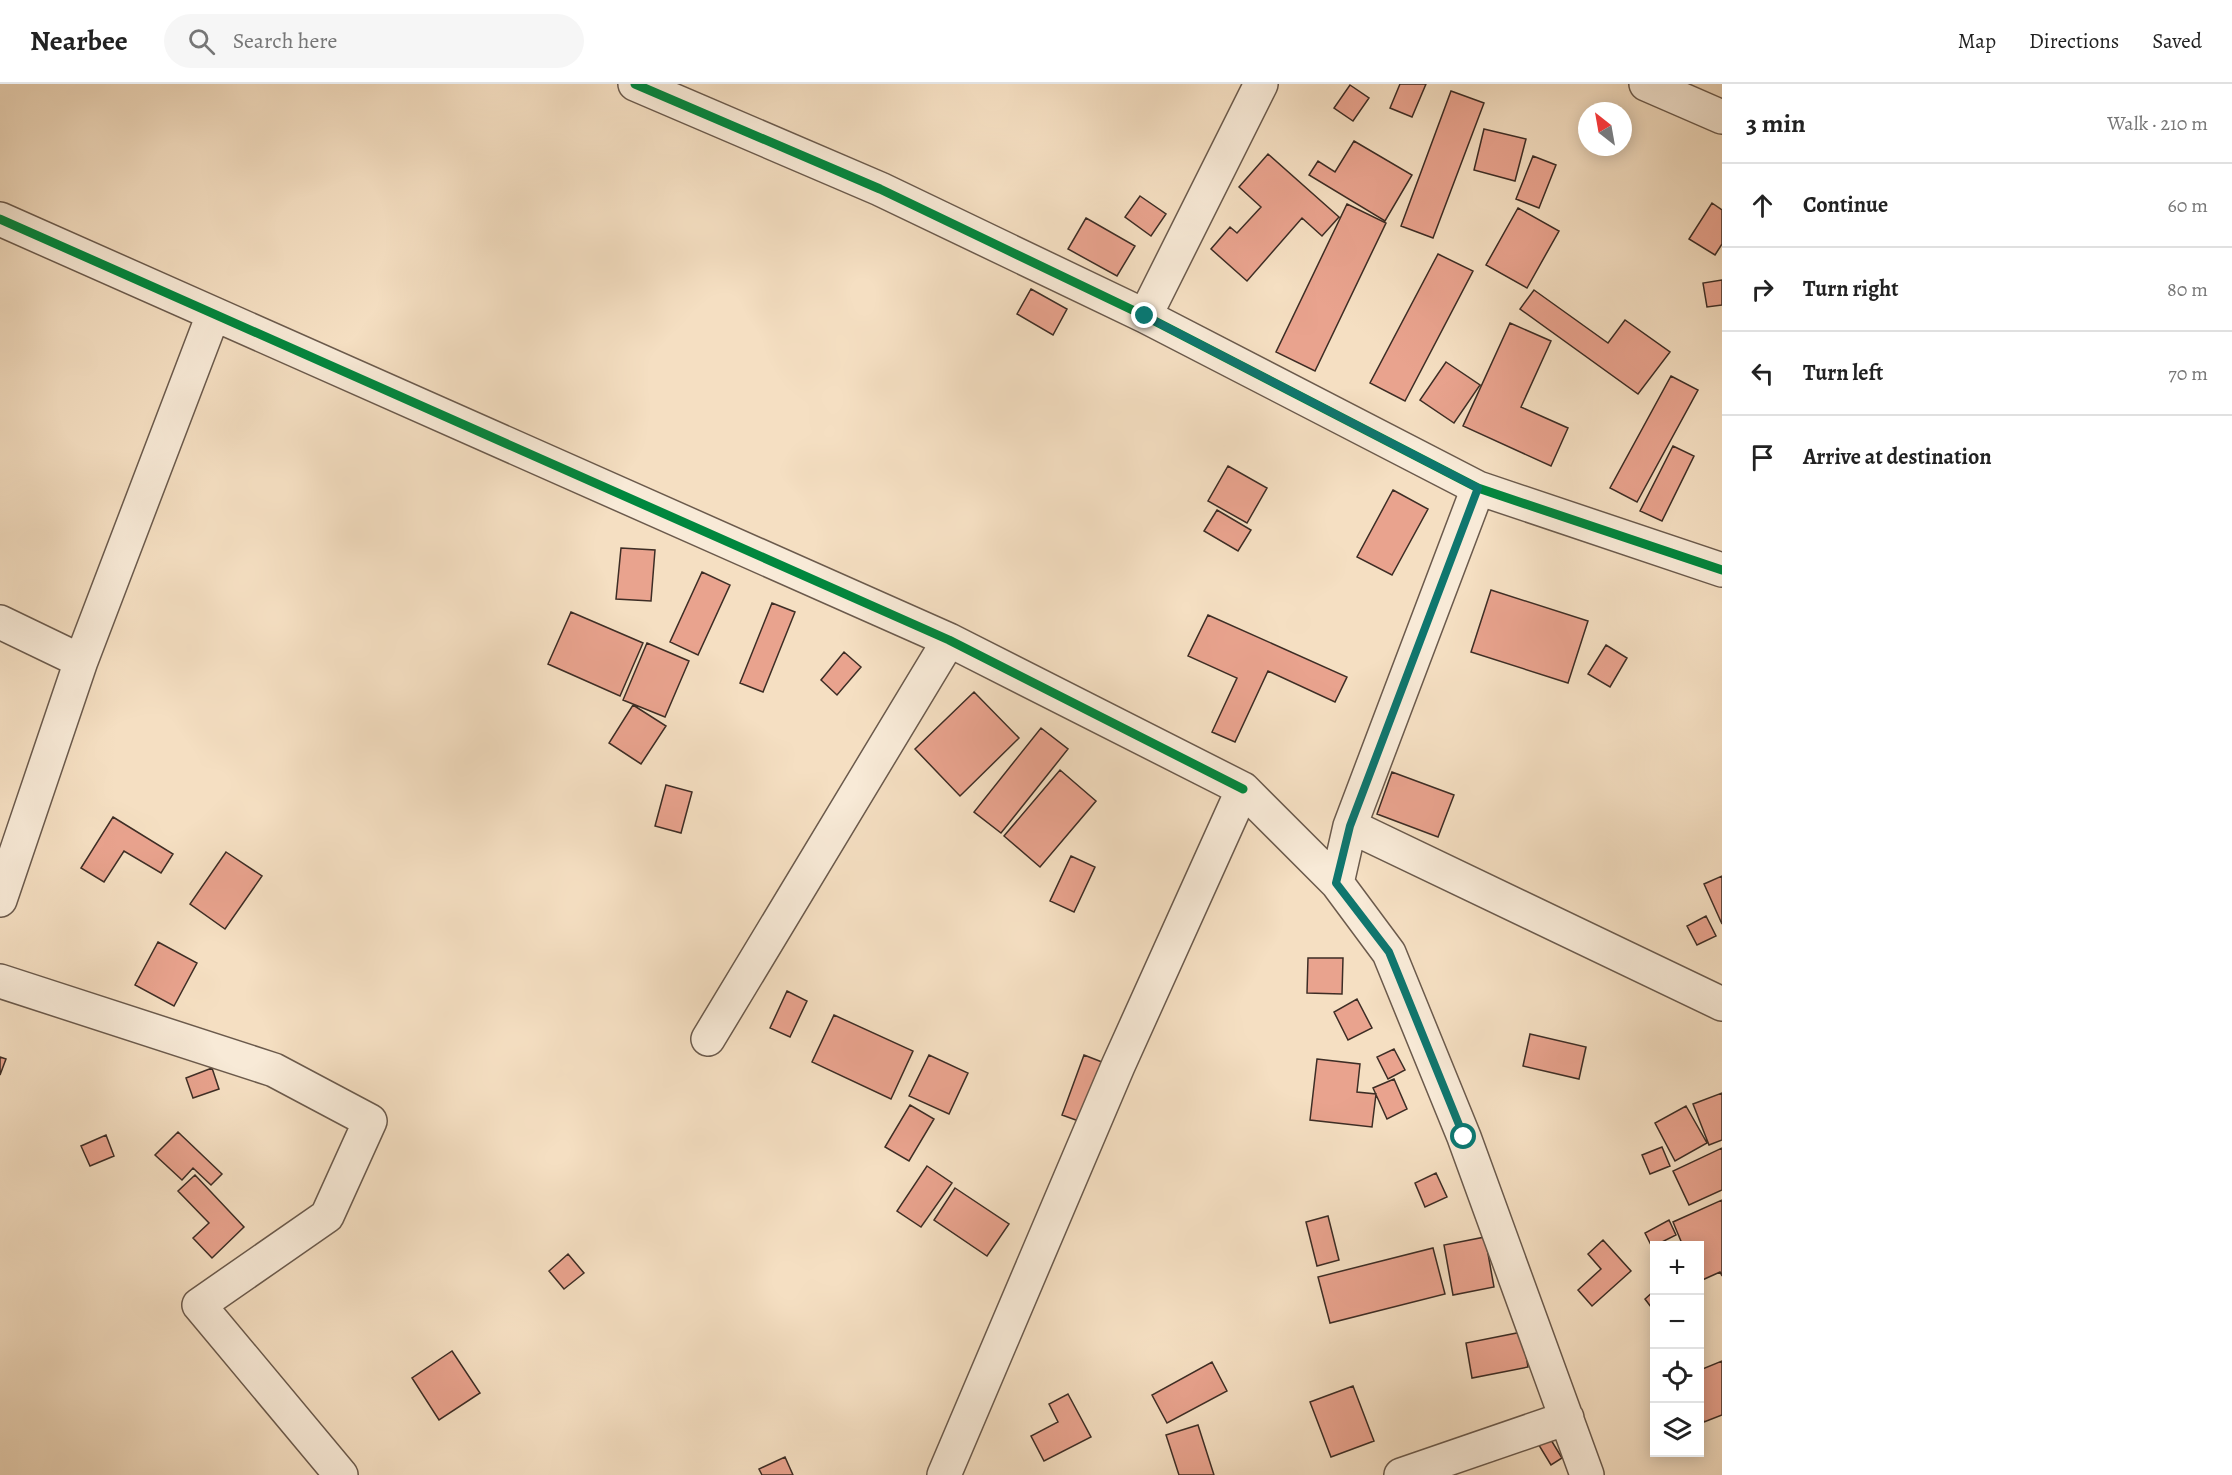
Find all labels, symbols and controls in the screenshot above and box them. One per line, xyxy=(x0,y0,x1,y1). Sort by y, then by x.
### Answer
search box xyxy=(164,14,584,68)
text: Nearbee xyxy=(30,22,128,60)
icon: search xyxy=(185,25,218,58)
text: Search here xyxy=(233,26,337,56)
text: Map xyxy=(1958,27,1996,55)
text: Directions xyxy=(2029,27,2119,55)
text: Saved xyxy=(2152,27,2202,55)
north arrow xyxy=(1578,102,1632,156)
text: 3 min xyxy=(1746,106,1806,141)
text: Walk · 210 m xyxy=(2107,110,2208,137)
icon: ahead xyxy=(1746,189,1779,222)
text: Continue xyxy=(1803,190,1888,220)
text: 60 m xyxy=(2168,192,2208,219)
icon: right xyxy=(1746,273,1779,306)
text: Turn right xyxy=(1803,274,1899,304)
text: 80 m xyxy=(2167,276,2208,303)
route end xyxy=(1131,302,1157,328)
icon: left xyxy=(1746,357,1779,390)
text: Turn left xyxy=(1803,358,1883,388)
text: 70 m xyxy=(2168,360,2208,387)
icon: arrive xyxy=(1746,441,1779,474)
text: Arrive at destination xyxy=(1803,442,1992,472)
route start xyxy=(1450,1123,1476,1149)
map controls xyxy=(1650,1241,1704,1457)
button: + xyxy=(1650,1241,1704,1295)
button: − xyxy=(1650,1295,1704,1349)
button: locate xyxy=(1650,1349,1704,1403)
button: layers xyxy=(1650,1403,1704,1457)

